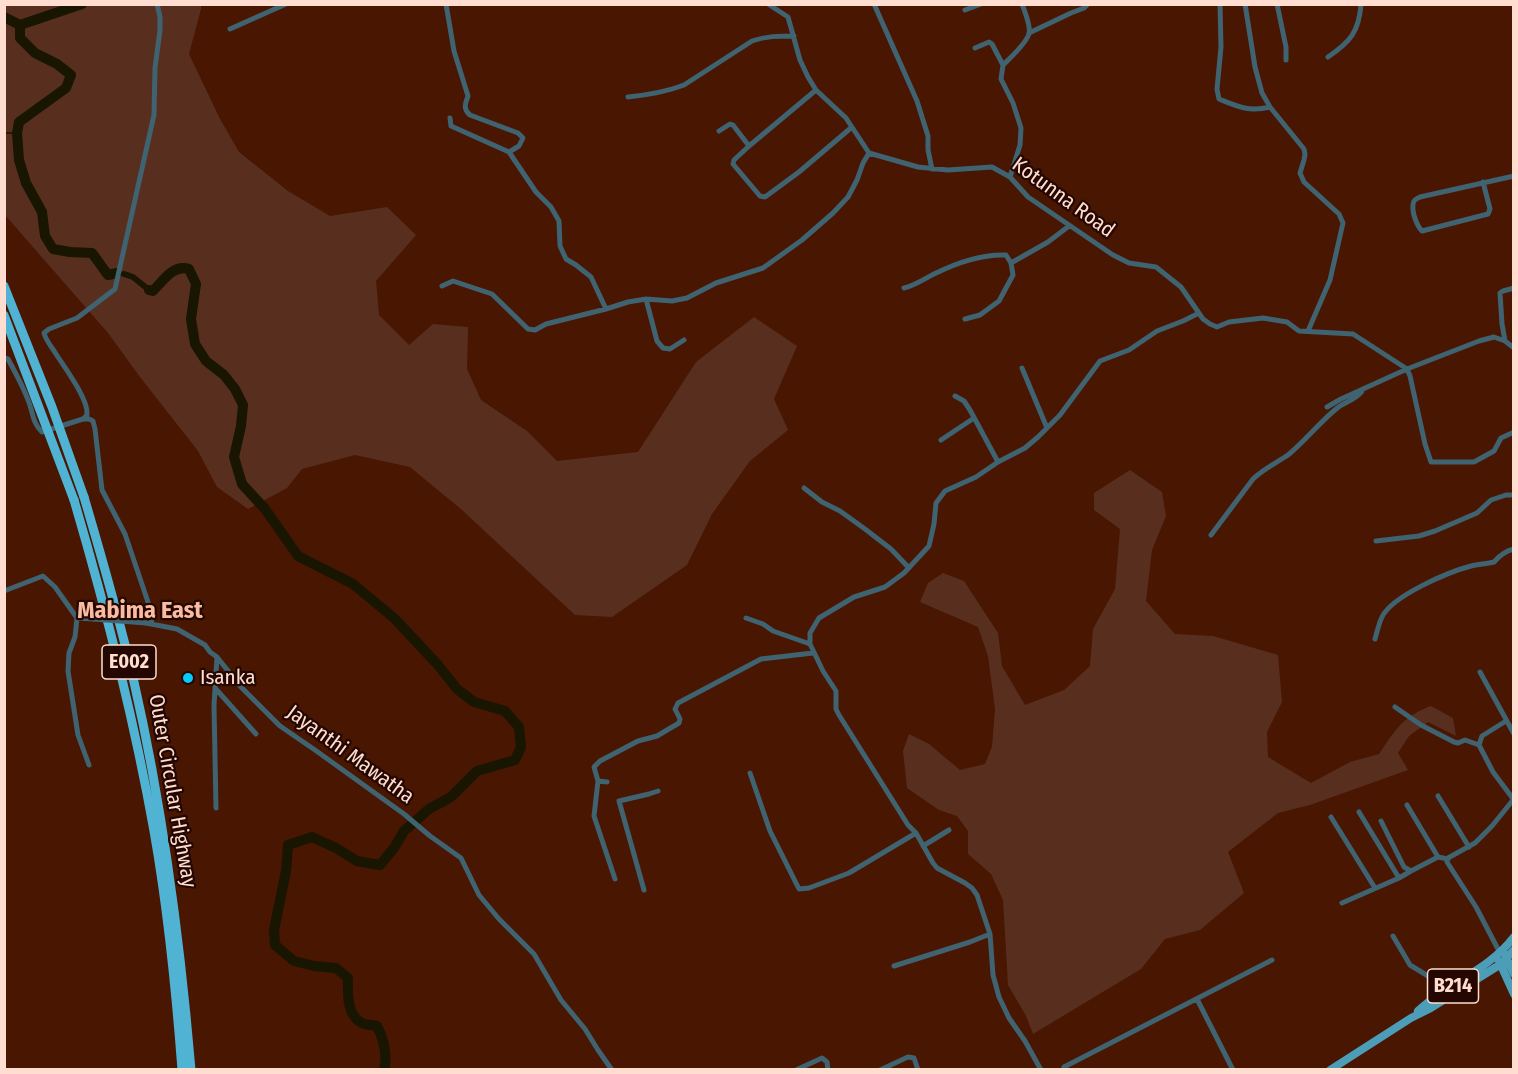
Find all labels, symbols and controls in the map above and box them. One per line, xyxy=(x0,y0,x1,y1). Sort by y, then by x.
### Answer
street label: Kotunna Road xyxy=(1007,152,1119,244)
district label: Mabima East xyxy=(77,597,203,625)
road number: E002 xyxy=(102,645,156,679)
place label: Isanka xyxy=(200,665,255,691)
marker: Isanka xyxy=(181,671,195,685)
street label: Outer Circular Highway xyxy=(143,692,201,890)
street label: Jayanthi Mawatha xyxy=(281,700,419,810)
road number: B214 xyxy=(1428,969,1478,1003)

